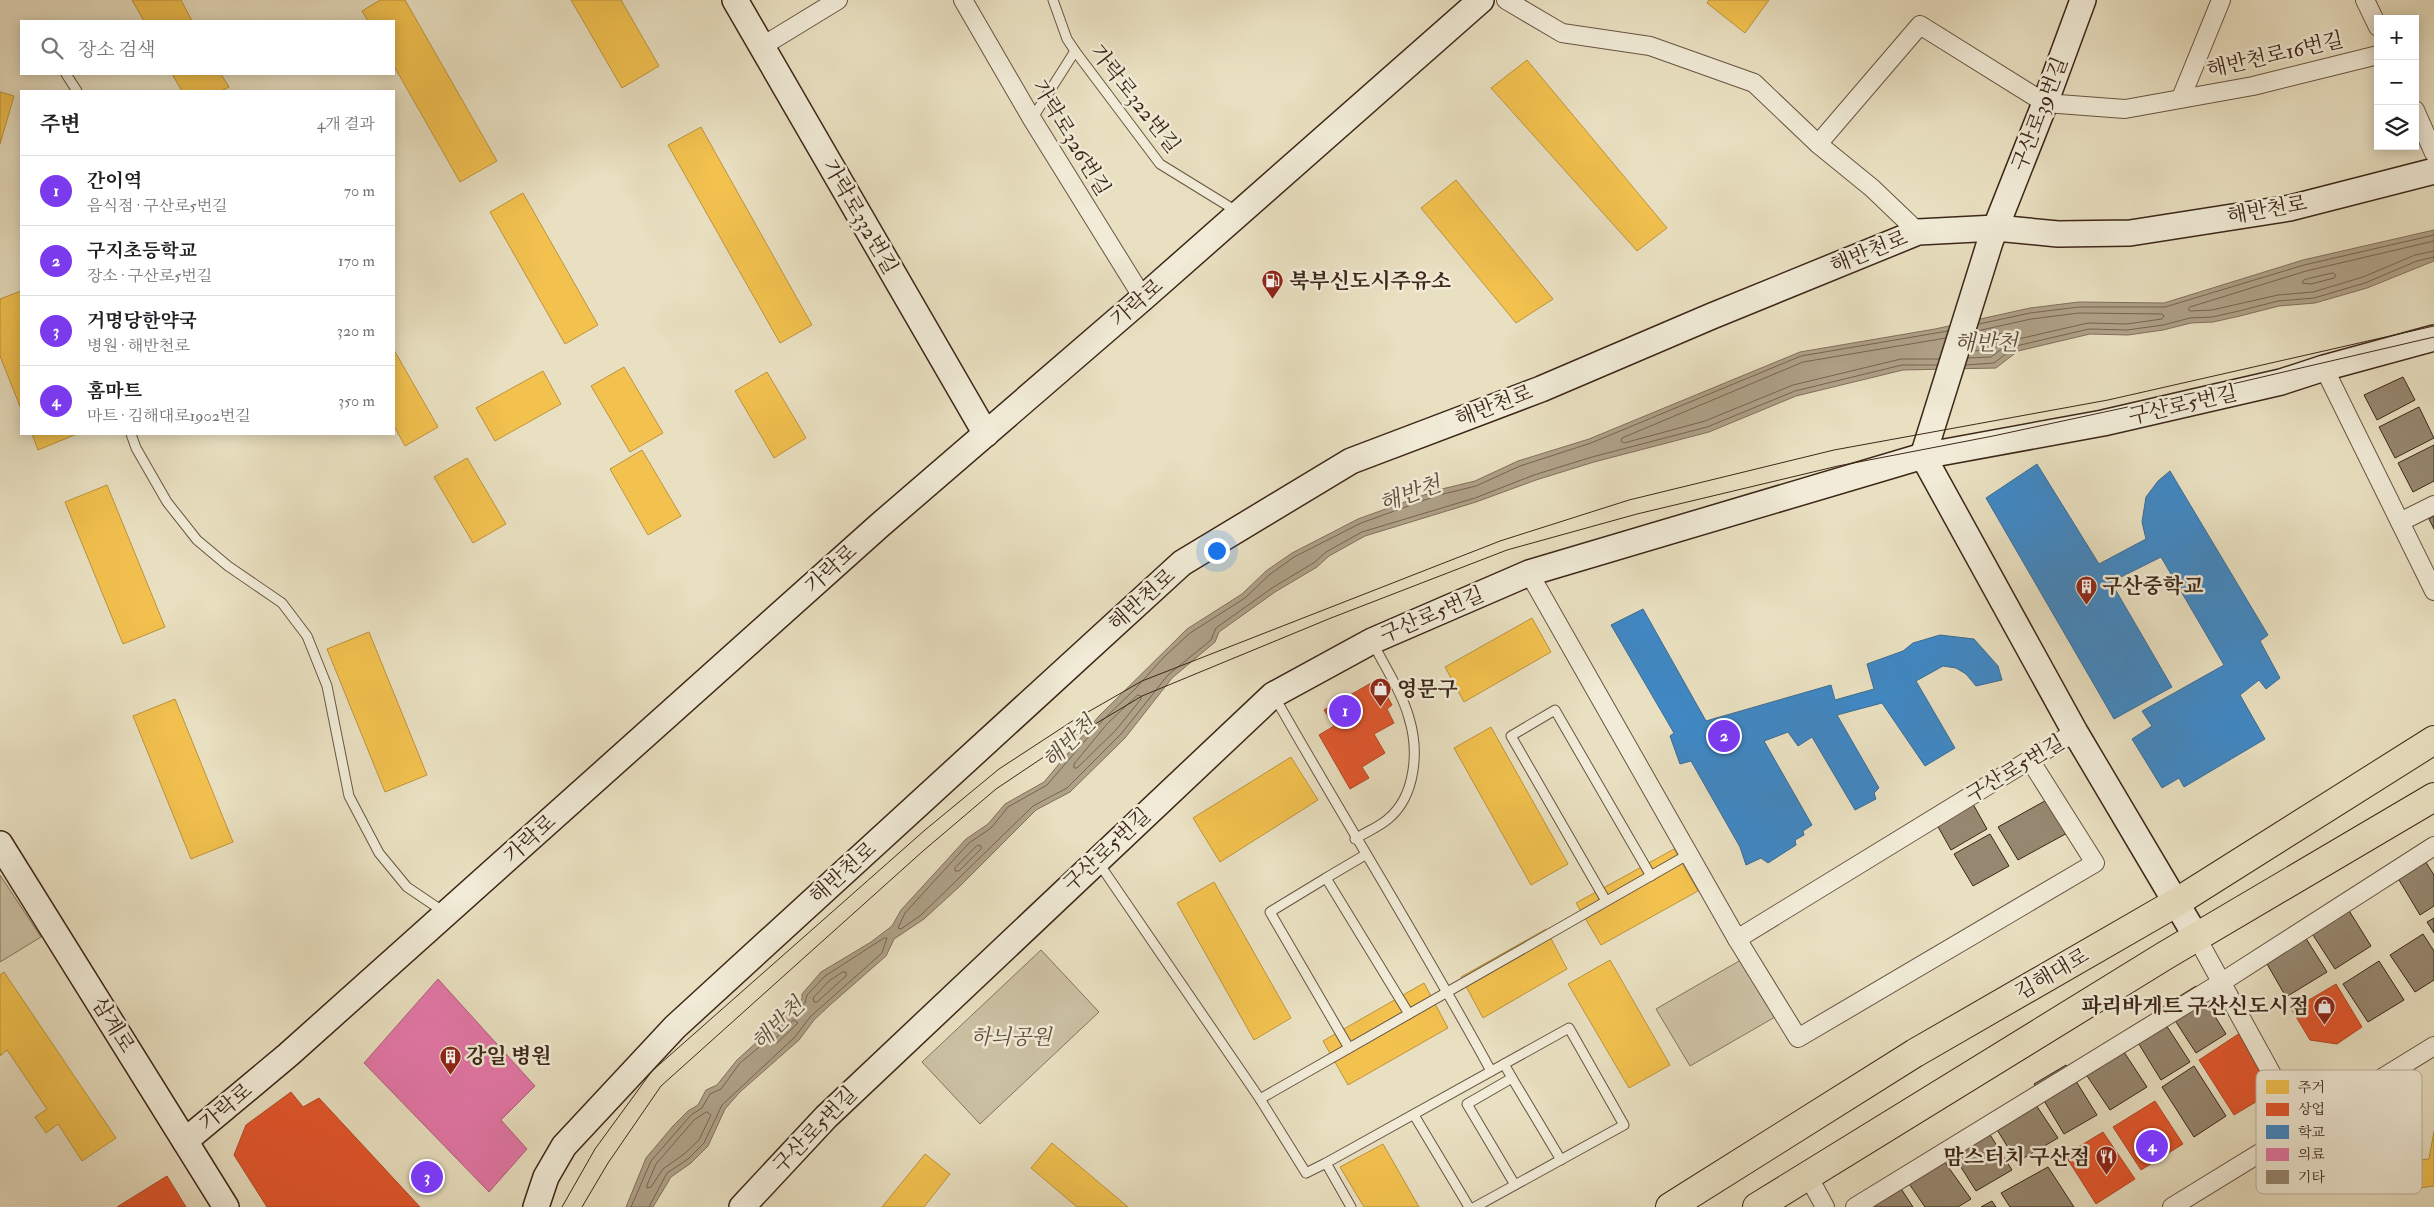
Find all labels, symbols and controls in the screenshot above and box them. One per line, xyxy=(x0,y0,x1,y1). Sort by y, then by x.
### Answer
map controls xyxy=(2374,15,2419,150)
button: + xyxy=(2374,15,2419,60)
search box xyxy=(20,20,395,75)
street label: 해반천로16번길 xyxy=(2204,26,2346,84)
icon: search xyxy=(38,34,66,62)
text: 장소 검색 xyxy=(78,38,155,62)
street label: 가락로322번길 xyxy=(1084,39,1186,159)
street label: 구산로39번길 xyxy=(2006,53,2074,175)
button: − xyxy=(2374,60,2419,105)
street label: 가락로326번길 xyxy=(1026,75,1116,201)
button: layers xyxy=(2374,105,2419,150)
text: 주변 xyxy=(40,111,81,138)
text: 4개 결과 xyxy=(317,114,375,134)
street label: 가락로332번길 xyxy=(816,155,904,279)
text: 간이역 xyxy=(87,169,142,193)
text: 1 xyxy=(53,181,59,201)
text: 70 m xyxy=(344,181,375,201)
street label: 해반천로 xyxy=(2225,190,2309,230)
text: 음식점 · 구산로5번길 xyxy=(87,196,228,216)
street label: 해반천로 xyxy=(1826,224,1912,280)
text: 구지초등학교 xyxy=(87,239,197,263)
text: 2 xyxy=(52,251,60,271)
text: 170 m xyxy=(338,251,375,271)
text: 장소 · 구산로5번길 xyxy=(87,266,212,286)
place label: 북부신도시주유소 xyxy=(1289,268,1451,295)
fuel station icon: 북부신도시주유소 xyxy=(1261,269,1285,300)
street label: 가락로 xyxy=(1105,273,1169,333)
text: 거명당한약국 xyxy=(87,309,197,333)
text: 3 xyxy=(53,321,59,341)
text: 320 m xyxy=(337,321,375,341)
water label: 해반천 xyxy=(1954,329,2020,357)
text: 병원 · 해반천로 xyxy=(87,336,190,356)
text: 홈마트 xyxy=(87,379,142,403)
street label: 해반천로 xyxy=(1451,379,1537,433)
street label: 구산로5번길 xyxy=(2126,379,2240,431)
text: 4 xyxy=(52,391,60,411)
text: 350 m xyxy=(338,391,375,411)
text: 마트 · 김해대로1902번길 xyxy=(87,406,251,426)
water label: 해반천 xyxy=(1375,469,1446,518)
your location xyxy=(1204,538,1230,564)
street label: 가락로 xyxy=(799,539,863,599)
street label: 해반천로 xyxy=(1103,563,1181,637)
place label: 구산중학교 xyxy=(2102,573,2203,600)
building icon: 구산중학교 xyxy=(2074,574,2098,605)
street label: 구산로5번길 xyxy=(1376,581,1488,649)
place label: 영문구 xyxy=(1397,676,1458,703)
shop icon: 영문구 xyxy=(1369,677,1393,708)
pin: 1 xyxy=(1329,692,1361,730)
water label: 해반천 xyxy=(1037,708,1103,774)
pin: 2 xyxy=(1708,717,1740,755)
street label: 구산로5번길 xyxy=(1961,729,2069,809)
street label: 구산로5번길 xyxy=(1057,802,1157,898)
street label: 가락로 xyxy=(498,809,562,869)
street label: 해반천로 xyxy=(804,836,882,910)
street label: 김해대로 xyxy=(2010,942,2094,1006)
water label: 해반천 xyxy=(746,990,812,1056)
street label: 삼계로 xyxy=(85,992,141,1058)
place label: 파리바게트 구산신도시점 xyxy=(2081,993,2309,1020)
shop icon: 파리바게트 구산신도시점 xyxy=(2313,994,2337,1025)
park label: 하늬공원 xyxy=(970,1024,1053,1051)
place label: 강일 병원 xyxy=(466,1043,552,1070)
building icon: 강일 병원 xyxy=(438,1044,462,1075)
legend xyxy=(2256,1070,2422,1194)
street label: 가락로 xyxy=(194,1077,258,1137)
text: 주거 xyxy=(2298,1079,2325,1096)
street label: 구산로5번길 xyxy=(767,1081,863,1179)
text: 상업 xyxy=(2298,1101,2325,1118)
text: 학교 xyxy=(2298,1124,2326,1141)
pin: 4 xyxy=(2136,1127,2168,1165)
place label: 맘스터치 구산점 xyxy=(1944,1144,2090,1171)
restaurant icon: 맘스터치 구산점 xyxy=(2094,1145,2118,1176)
text: 의료 xyxy=(2298,1146,2326,1163)
pin: 3 xyxy=(411,1158,443,1196)
text: 기타 xyxy=(2298,1169,2326,1186)

